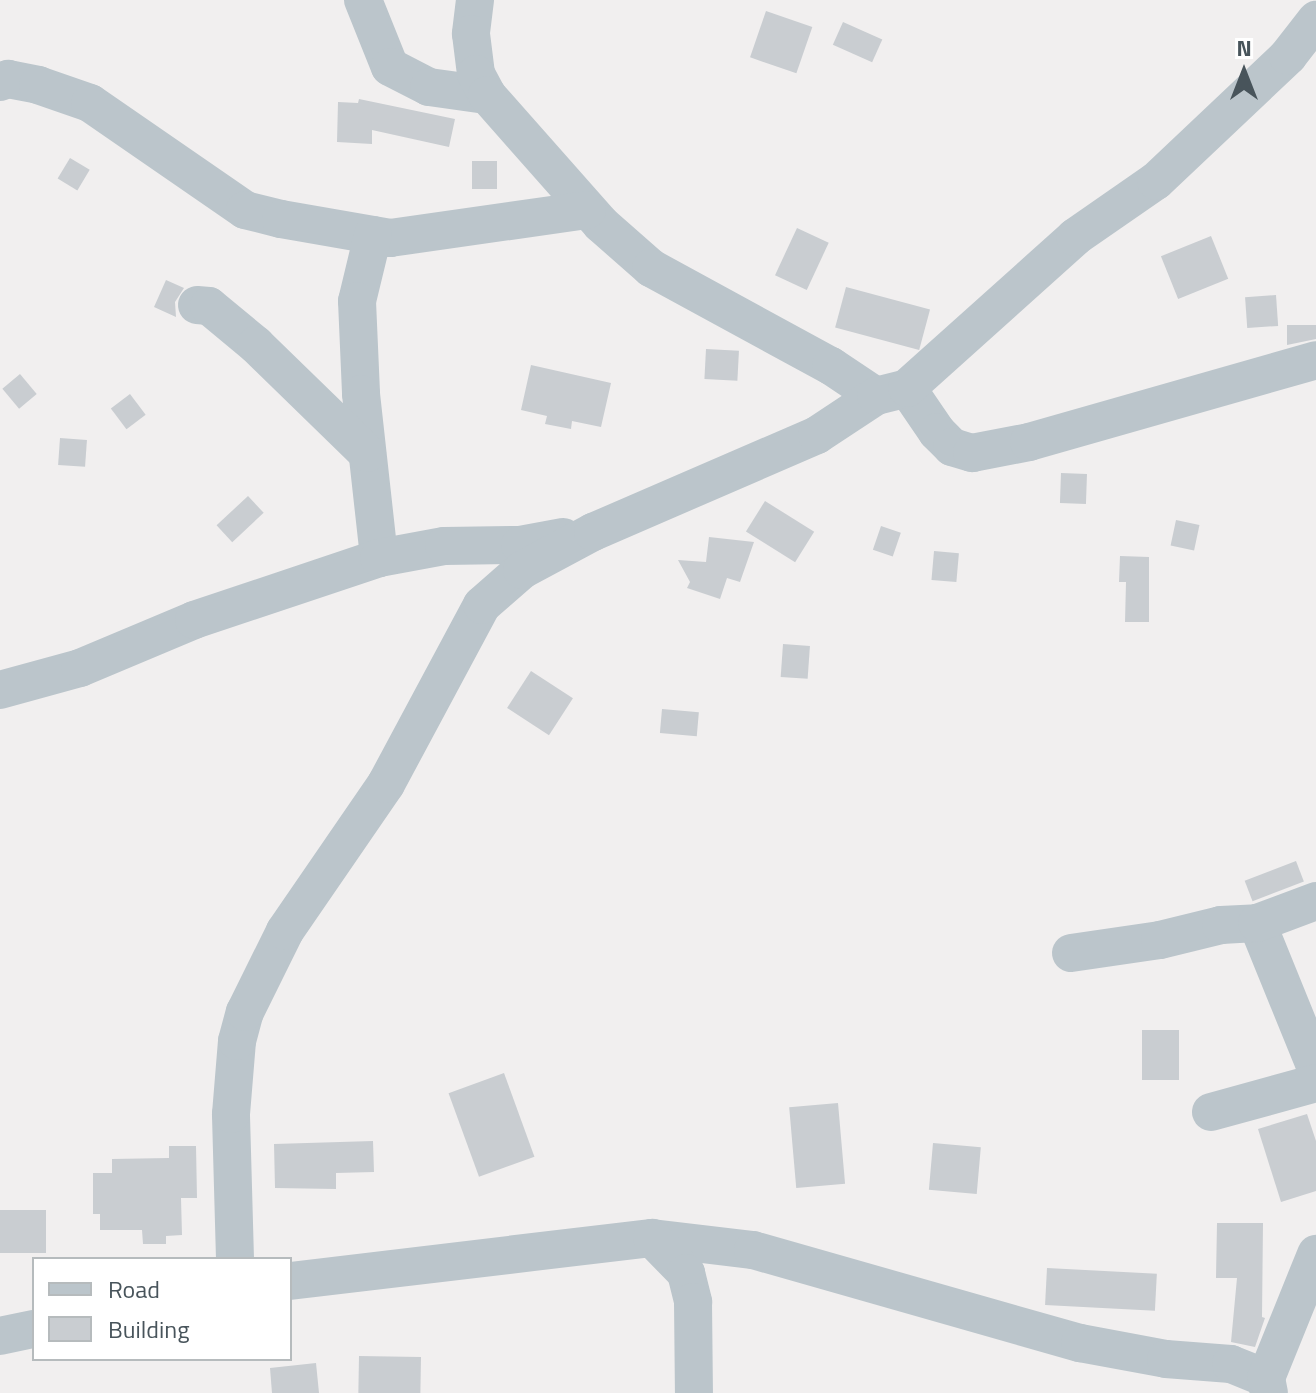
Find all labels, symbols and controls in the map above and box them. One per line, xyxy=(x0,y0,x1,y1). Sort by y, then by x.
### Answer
text: N xyxy=(1236,31,1252,65)
north arrow xyxy=(1204,32,1284,112)
legend xyxy=(32,1257,292,1361)
text: Road xyxy=(108,1271,160,1307)
text: Building xyxy=(108,1311,190,1347)

